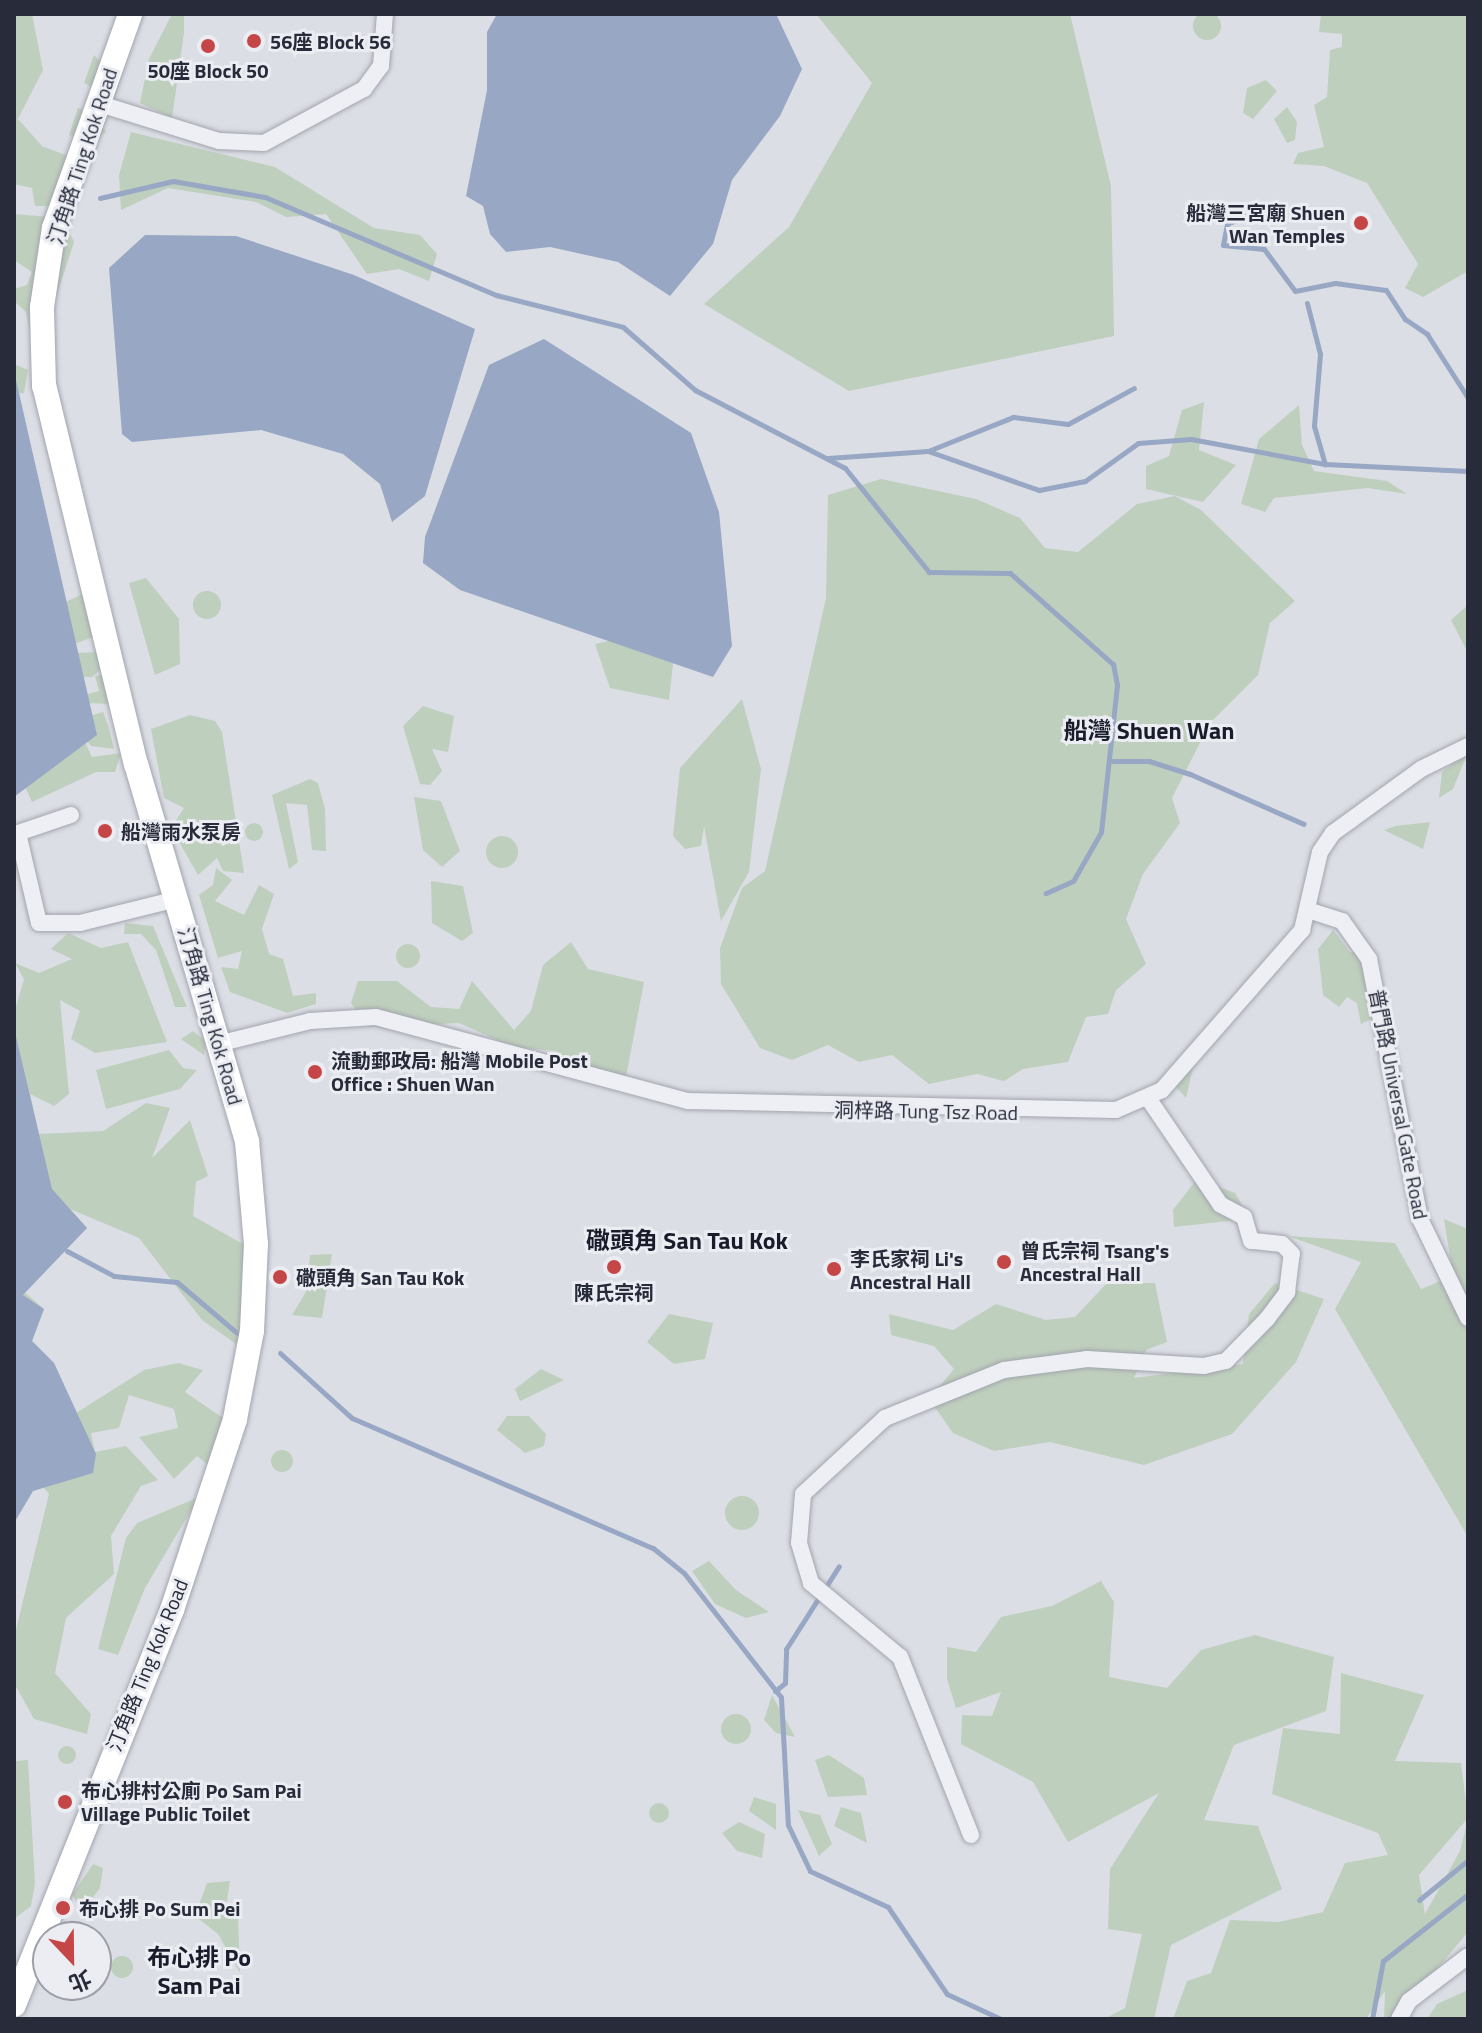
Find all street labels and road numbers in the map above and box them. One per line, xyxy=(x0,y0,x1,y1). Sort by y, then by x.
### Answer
street label: 汀角路 Ting Kok Road xyxy=(42,65,122,247)
street label: 汀角路 Ting Kok Road xyxy=(174,924,248,1108)
street label: 普門路 Universal Gate Road xyxy=(1365,987,1433,1221)
street label: 洞梓路 Tung Tsz Road xyxy=(834,1097,1018,1125)
street label: 汀角路 Ting Kok Road xyxy=(101,1575,193,1755)

